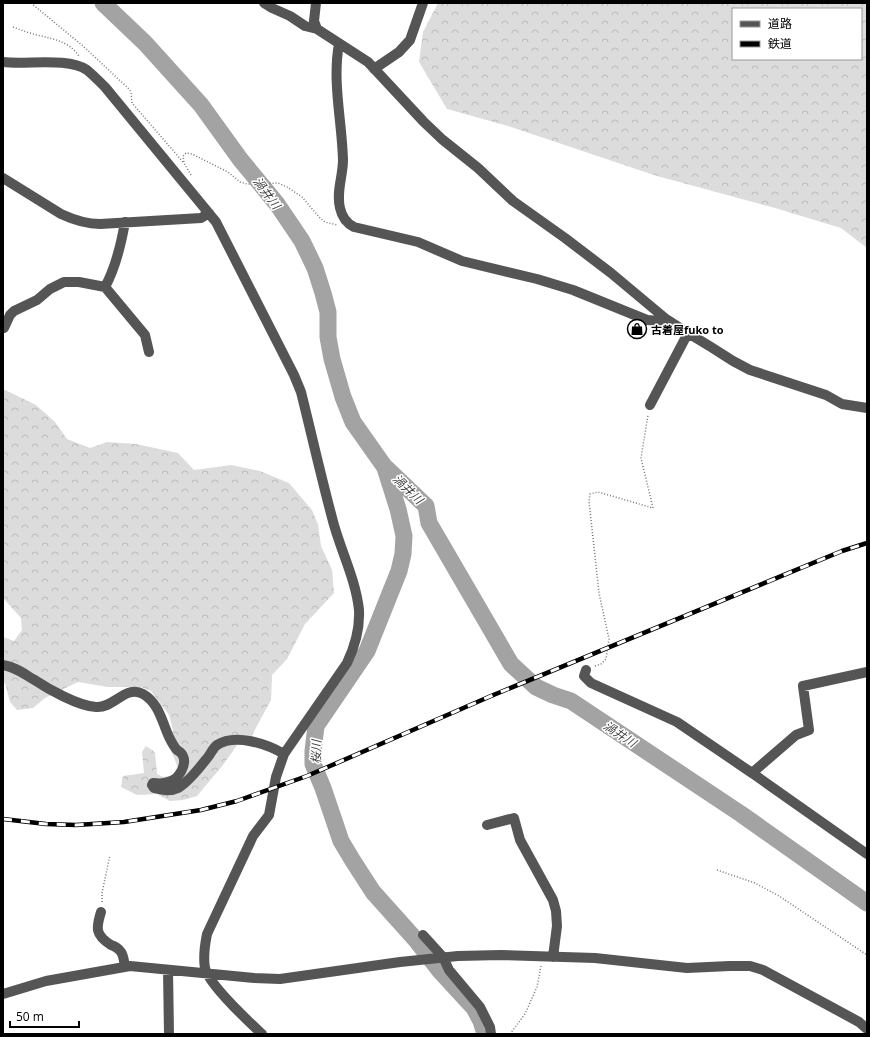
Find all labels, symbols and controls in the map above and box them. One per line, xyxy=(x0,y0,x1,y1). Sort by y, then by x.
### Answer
legend xyxy=(732,8,862,60)
text: 道路 xyxy=(768,15,792,32)
text: 鉄道 xyxy=(768,35,792,52)
water label: 渦井川 xyxy=(249,174,286,214)
shop icon: 古着屋fuko to xyxy=(626,318,648,340)
place label: 古着屋fuko to xyxy=(651,322,724,337)
water label: 渦井川 xyxy=(389,470,428,509)
water label: 渦井川 xyxy=(600,717,641,752)
water label: 桜川 xyxy=(307,738,325,764)
scale bar xyxy=(10,1003,79,1029)
text: 50 m xyxy=(16,1008,44,1025)

